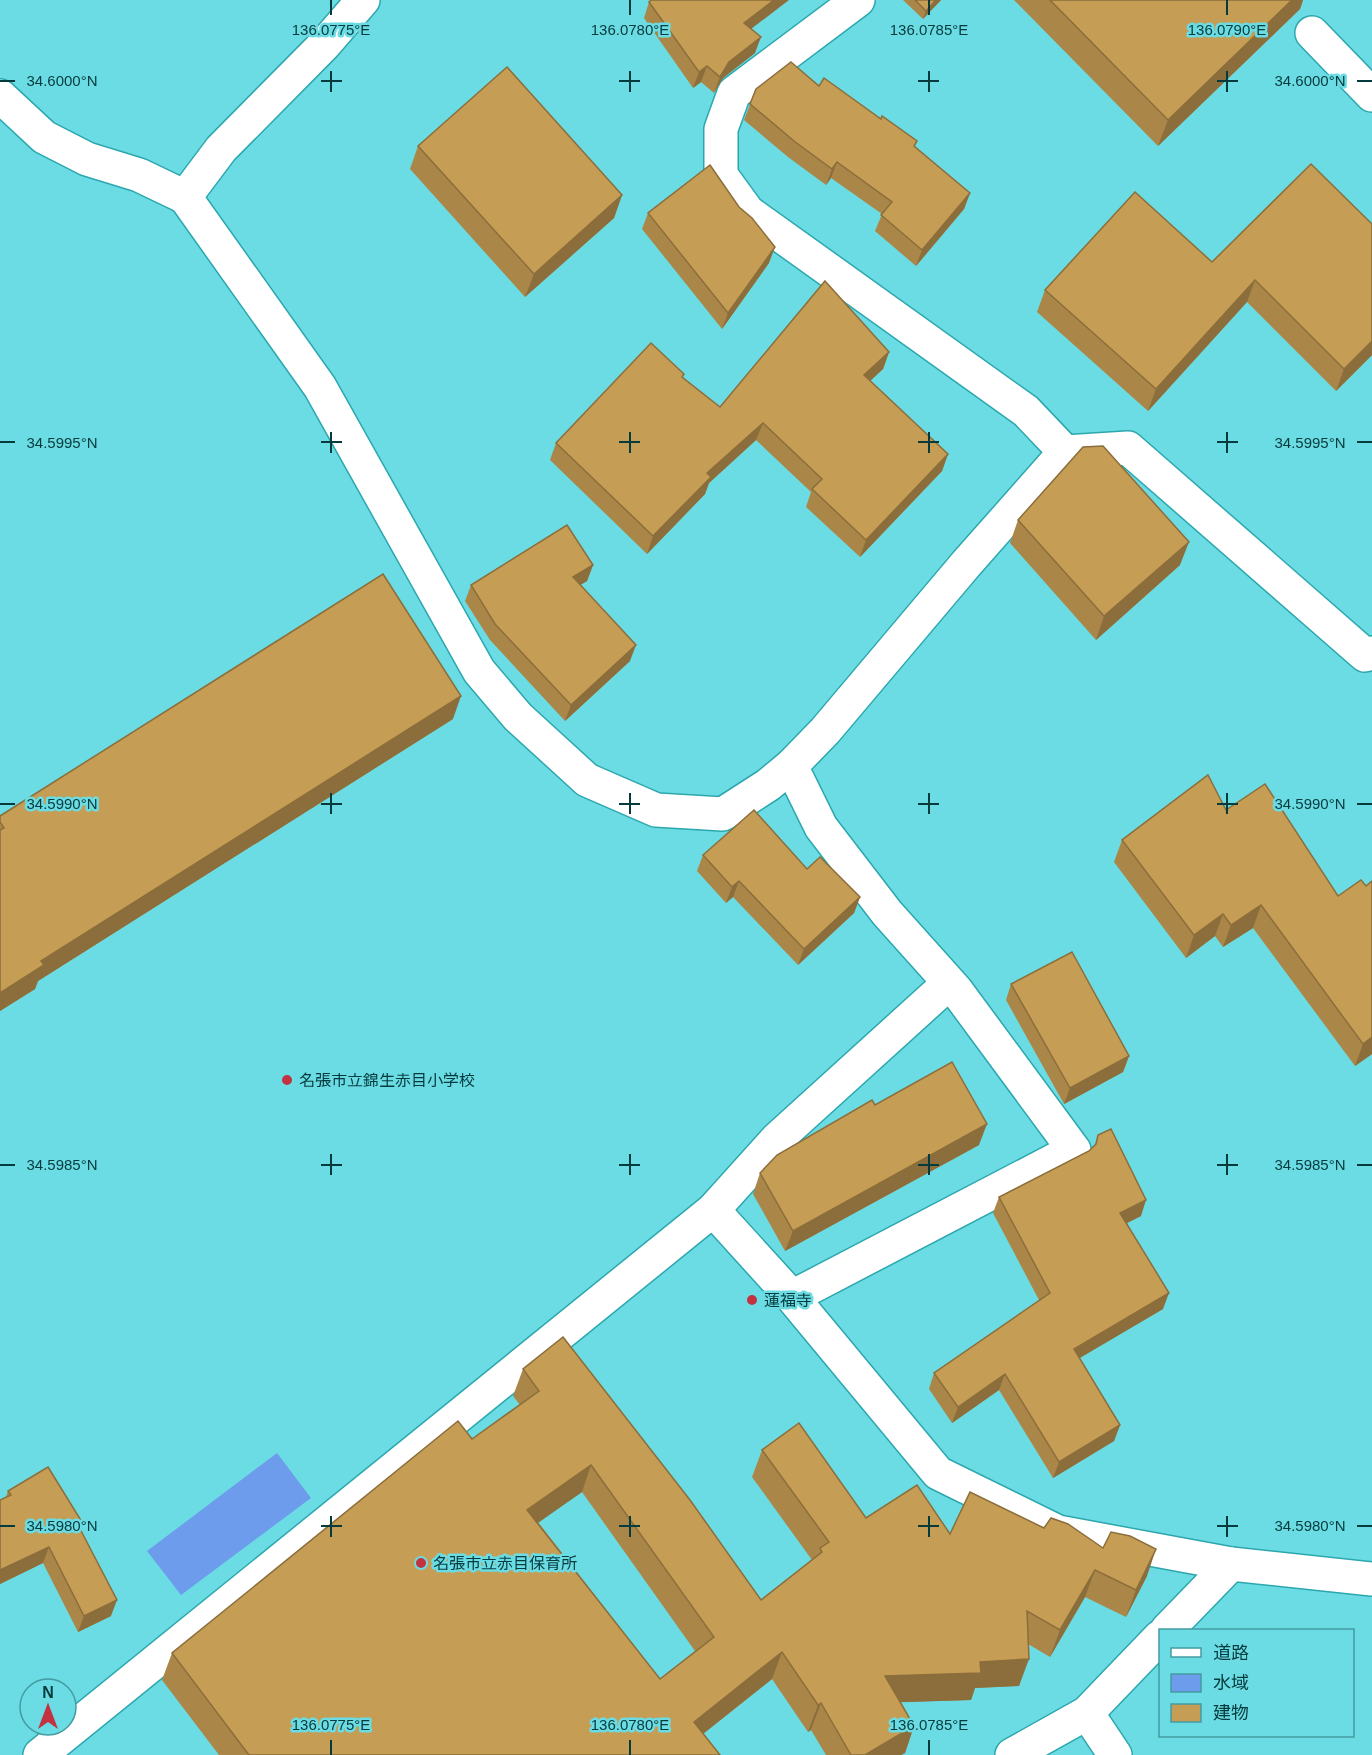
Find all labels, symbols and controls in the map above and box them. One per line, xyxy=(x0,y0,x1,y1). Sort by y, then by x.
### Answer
text: 136.0775°E xyxy=(292,21,370,38)
text: 136.0780°E xyxy=(591,21,669,38)
text: 136.0785°E xyxy=(890,21,968,38)
text: 136.0790°E xyxy=(1188,21,1266,38)
text: 34.6000°N xyxy=(26,72,98,89)
text: 34.6000°N xyxy=(1274,72,1346,89)
text: 34.5995°N xyxy=(26,434,98,451)
text: 34.5995°N xyxy=(1274,434,1346,451)
text: 34.5990°N xyxy=(26,795,98,812)
text: 34.5990°N xyxy=(1274,795,1346,812)
place label: 名張市立錦生赤目小学校 xyxy=(299,1072,475,1089)
marker: 名張市立錦生赤目小学校 xyxy=(280,1073,294,1087)
text: 34.5985°N xyxy=(26,1156,98,1173)
text: 34.5985°N xyxy=(1274,1156,1346,1173)
place label: 蓮福寺 xyxy=(764,1292,812,1309)
marker: 蓮福寺 xyxy=(745,1293,759,1307)
text: 34.5980°N xyxy=(26,1517,98,1534)
text: 34.5980°N xyxy=(1274,1517,1346,1534)
place label: 名張市立赤目保育所 xyxy=(433,1555,577,1572)
marker: 名張市立赤目保育所 xyxy=(414,1556,428,1570)
legend xyxy=(1159,1629,1354,1737)
text: 道路 xyxy=(1213,1643,1249,1663)
text: 水域 xyxy=(1213,1673,1249,1693)
north arrow xyxy=(18,1677,78,1737)
text: N xyxy=(42,1684,54,1701)
text: 建物 xyxy=(1213,1703,1249,1723)
text: 136.0775°E xyxy=(292,1716,370,1733)
text: 136.0780°E xyxy=(591,1716,669,1733)
text: 136.0785°E xyxy=(890,1716,968,1733)

